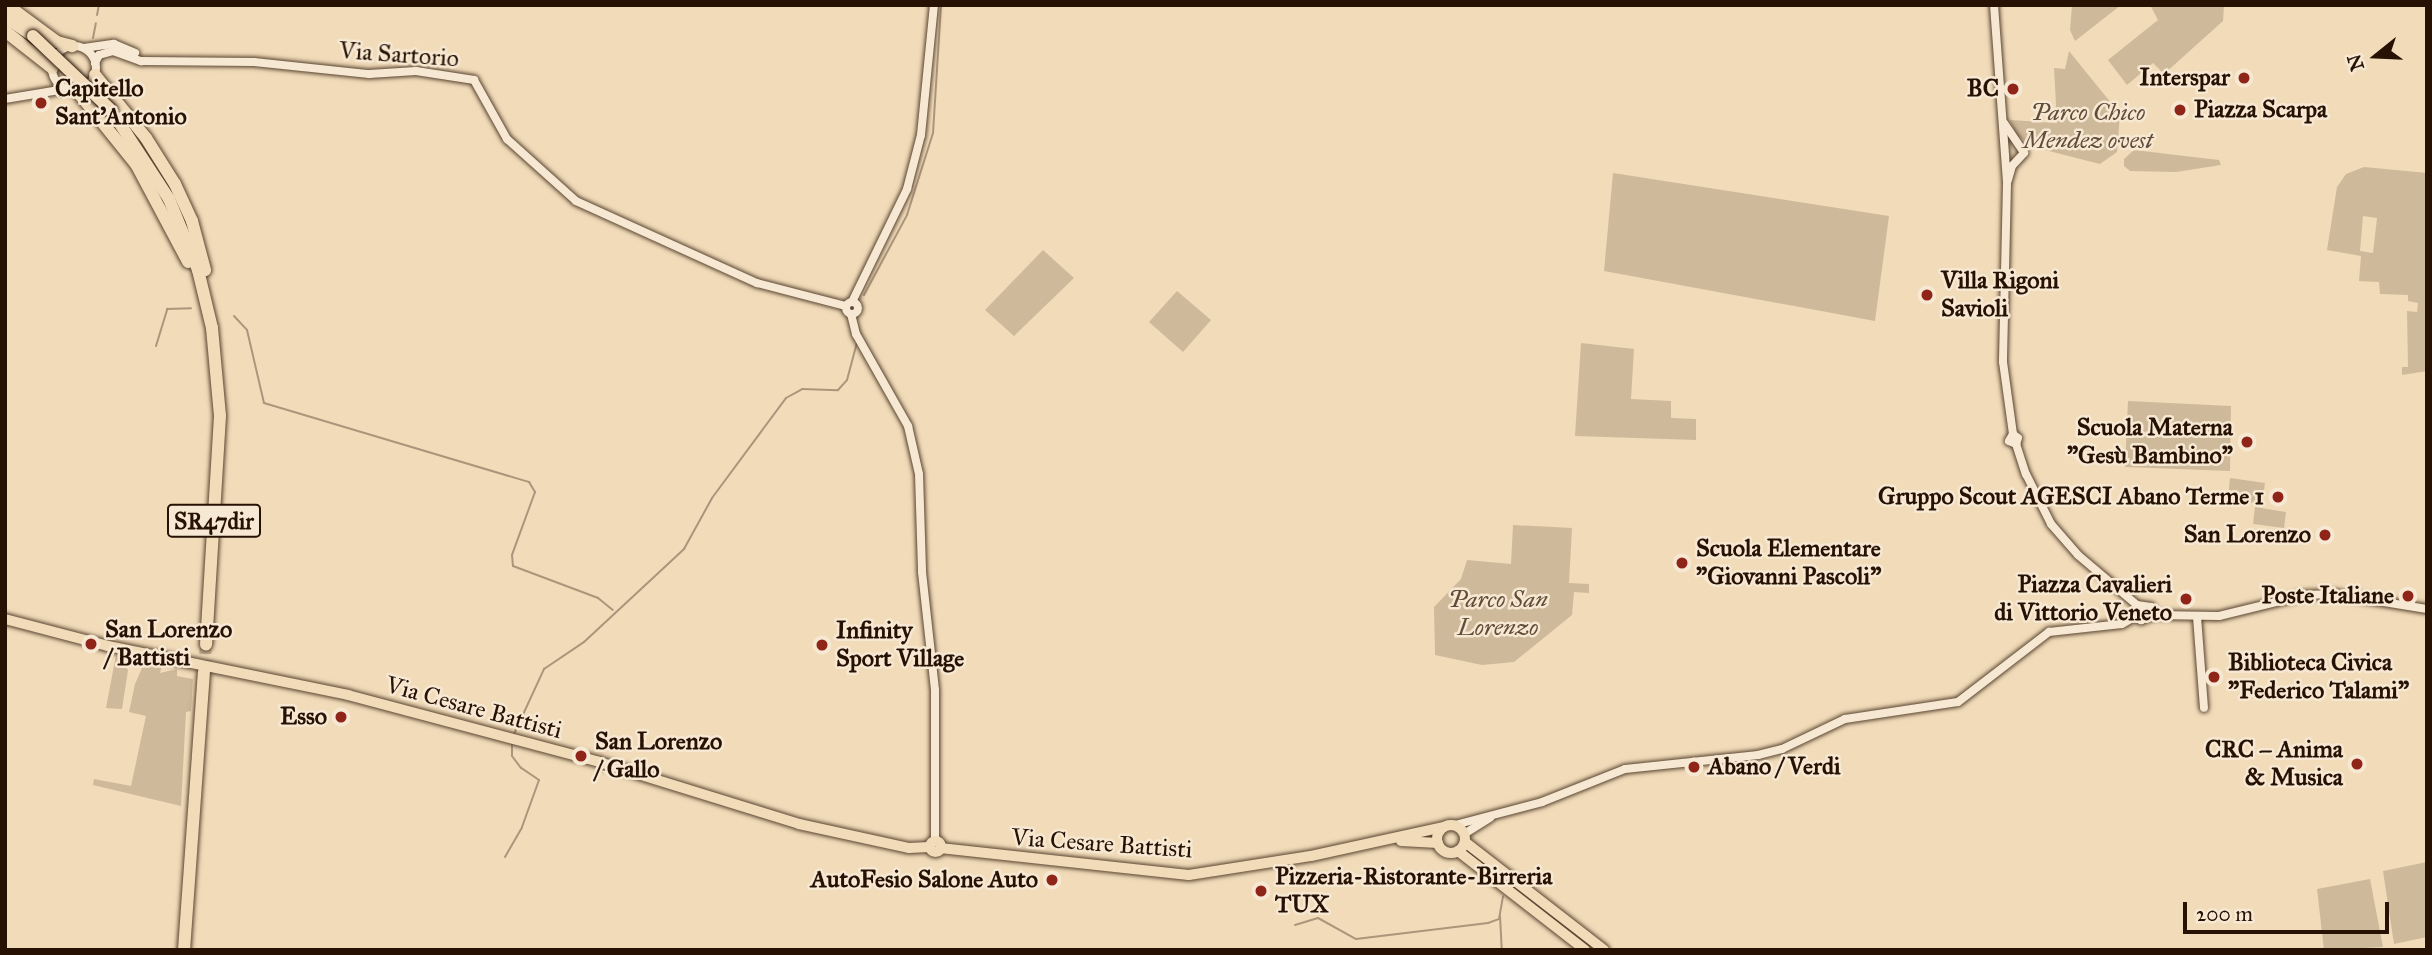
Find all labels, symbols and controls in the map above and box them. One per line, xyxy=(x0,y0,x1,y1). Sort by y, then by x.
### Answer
north arrow xyxy=(2341,21,2411,91)
street label: Via Sartorio xyxy=(338,36,460,74)
text: N xyxy=(2342,51,2369,74)
place label: Interspar xyxy=(2139,64,2230,92)
marker: Interspar xyxy=(2236,70,2252,86)
place label: Capitello Sant'Antonio xyxy=(55,75,187,131)
place label: BC xyxy=(1967,75,1999,103)
marker: BC xyxy=(2005,81,2021,97)
marker: Capitello Sant'Antonio xyxy=(33,95,49,111)
place label: Piazza Scarpa xyxy=(2194,96,2327,124)
park label: Parco Chico Mendez ovest xyxy=(2023,99,2153,155)
marker: Piazza Scarpa xyxy=(2172,102,2188,118)
place label: Villa Rigoni Savioli xyxy=(1941,267,2059,323)
marker: Villa Rigoni Savioli xyxy=(1919,287,1935,303)
place label: Scuola Materna "Gesù Bambino" xyxy=(2067,414,2233,470)
marker: Scuola Materna "Gesù Bambino" xyxy=(2239,434,2255,450)
place label: Gruppo Scout AGESCI Abano Terme 1 xyxy=(1878,483,2264,511)
marker: Gruppo Scout AGESCI Abano Terme 1 xyxy=(2270,489,2286,505)
road number: SR47dir xyxy=(167,502,261,540)
place label: San Lorenzo xyxy=(2184,521,2311,549)
marker: San Lorenzo xyxy=(2317,527,2333,543)
place label: Scuola Elementare "Giovanni Pascoli" xyxy=(1696,535,1881,591)
marker: Scuola Elementare "Giovanni Pascoli" xyxy=(1674,555,1690,571)
place label: Piazza Cavalieri di Vittorio Veneto xyxy=(1994,571,2172,627)
place label: Poste Italiane xyxy=(2262,582,2394,610)
park label: Parco San Lorenzo xyxy=(1448,586,1548,642)
marker: Poste Italiane xyxy=(2400,588,2416,604)
marker: Piazza Cavalieri di Vittorio Veneto xyxy=(2178,591,2194,607)
place label: San Lorenzo / Battisti xyxy=(105,616,232,672)
place label: Infinity Sport Village xyxy=(836,617,964,673)
marker: San Lorenzo / Battisti xyxy=(83,636,99,652)
marker: Infinity Sport Village xyxy=(814,637,830,653)
place label: Biblioteca Civica "Federico Talami" xyxy=(2228,649,2409,705)
marker: Biblioteca Civica "Federico Talami" xyxy=(2206,669,2222,685)
street label: Via Cesare Battisti xyxy=(383,671,565,745)
place label: Esso xyxy=(280,703,327,731)
marker: Esso xyxy=(333,709,349,725)
place label: San Lorenzo / Gallo xyxy=(595,728,722,784)
place label: CRC – Anima & Musica xyxy=(2205,736,2343,792)
marker: San Lorenzo / Gallo xyxy=(573,748,589,764)
place label: Abano / Verdi xyxy=(1708,753,1841,781)
marker: CRC – Anima & Musica xyxy=(2349,756,2365,772)
marker: Abano / Verdi xyxy=(1686,759,1702,775)
street label: Via Cesare Battisti xyxy=(1011,823,1193,865)
place label: Pizzeria-Ristorante-Birreria TUX xyxy=(1275,863,1552,919)
place label: AutoFesio Salone Auto xyxy=(811,866,1038,894)
marker: AutoFesio Salone Auto xyxy=(1044,872,1060,888)
marker: Pizzeria-Ristorante-Birreria TUX xyxy=(1253,883,1269,899)
scale bar xyxy=(2187,888,2394,932)
text: 200 m xyxy=(2196,901,2253,927)

